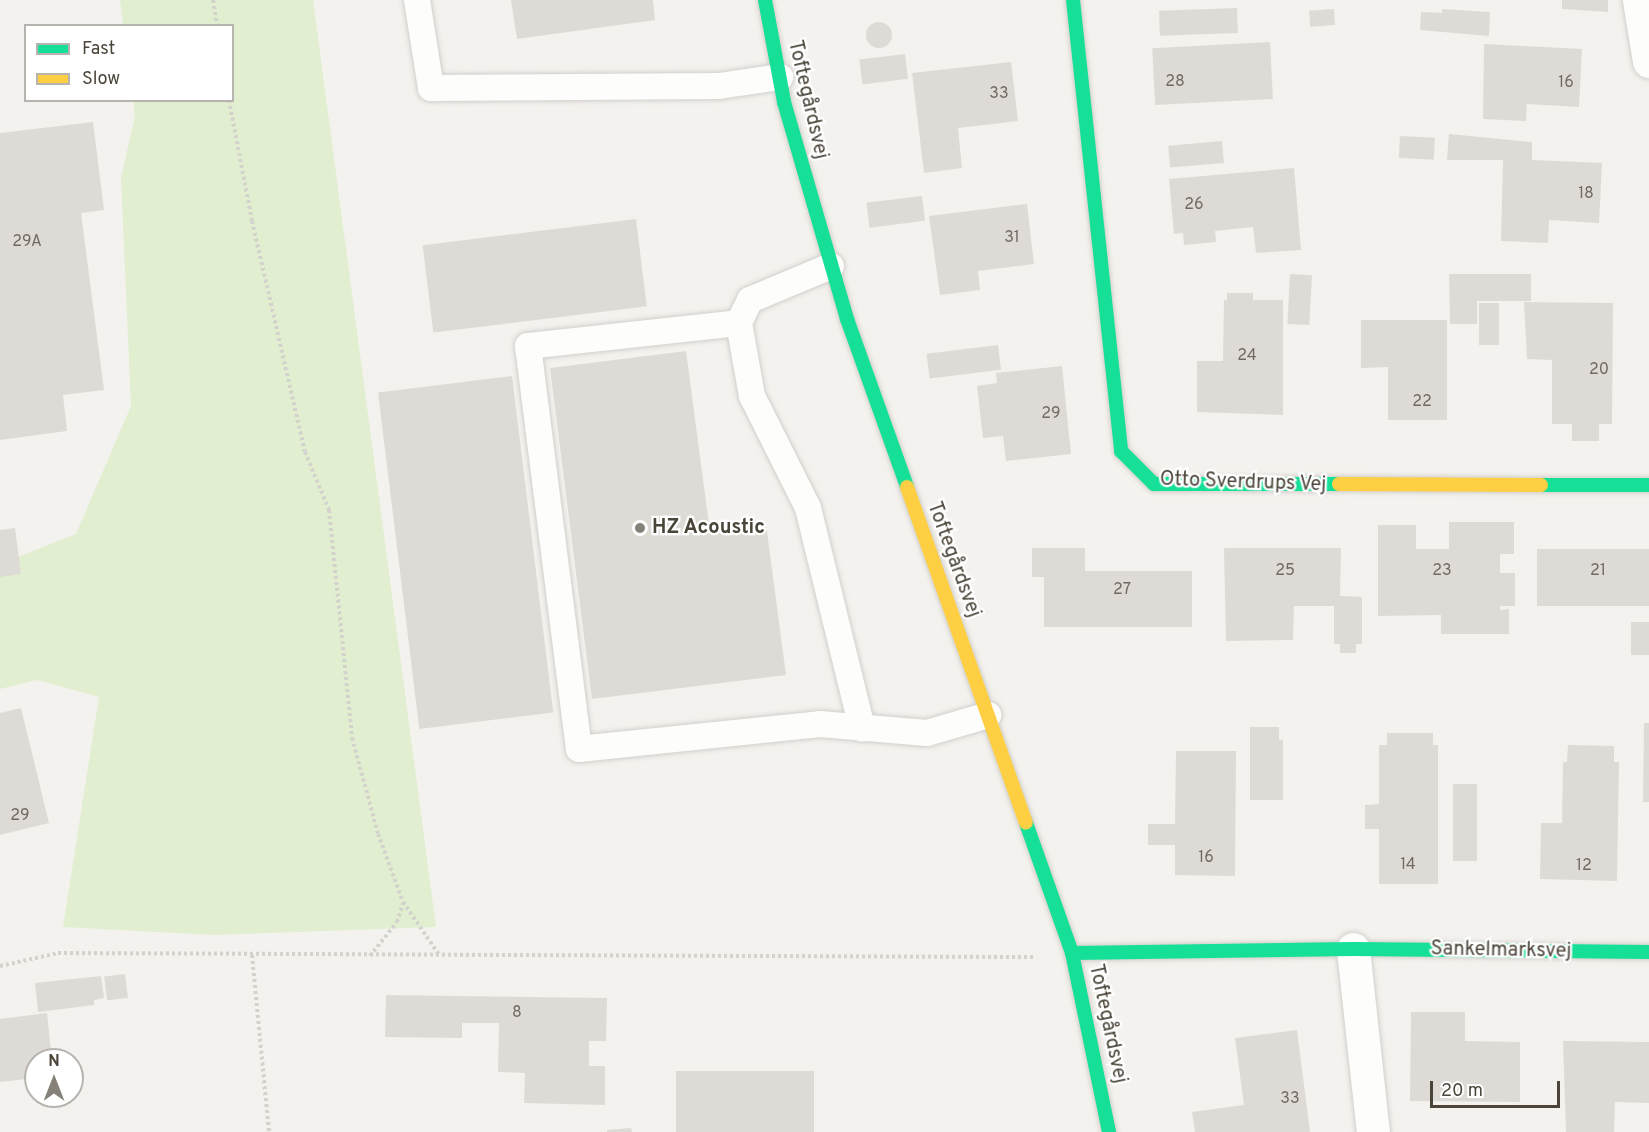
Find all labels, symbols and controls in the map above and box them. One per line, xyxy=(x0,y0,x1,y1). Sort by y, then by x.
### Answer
legend xyxy=(24,24,234,102)
text: Fast xyxy=(82,38,115,61)
street label: Toftegårdsvej xyxy=(782,38,832,162)
text: Slow xyxy=(82,68,120,91)
house number: 28 xyxy=(1165,72,1185,92)
house number: 16 xyxy=(1558,73,1574,93)
house number: 33 xyxy=(989,84,1009,104)
house number: 18 xyxy=(1578,184,1594,204)
house number: 26 xyxy=(1184,195,1204,215)
house number: 31 xyxy=(1004,228,1020,248)
house number: 29A xyxy=(12,232,42,252)
house number: 24 xyxy=(1237,346,1257,366)
house number: 20 xyxy=(1589,360,1609,380)
house number: 22 xyxy=(1412,392,1432,412)
house number: 29 xyxy=(1041,404,1061,424)
street label: Otto Sverdrups Vej xyxy=(1159,468,1327,498)
street label: Toftegårdsvej xyxy=(921,499,985,621)
place label: HZ Acoustic xyxy=(652,516,766,540)
marker: HZ Acoustic xyxy=(633,521,647,535)
house number: 25 xyxy=(1275,561,1295,581)
house number: 23 xyxy=(1432,561,1452,581)
house number: 21 xyxy=(1590,561,1606,581)
house number: 27 xyxy=(1113,580,1131,600)
house number: 29 xyxy=(10,806,30,826)
house number: 16 xyxy=(1198,848,1214,868)
house number: 14 xyxy=(1400,855,1416,875)
house number: 12 xyxy=(1576,856,1592,876)
street label: Sankelmarksvej xyxy=(1430,938,1572,964)
street label: Toftegårdsvej xyxy=(1083,962,1131,1086)
house number: 8 xyxy=(512,1003,522,1023)
north arrow xyxy=(24,1048,84,1108)
text: N xyxy=(48,1052,60,1072)
scale bar xyxy=(1433,1069,1564,1107)
text: 20 m xyxy=(1441,1080,1483,1103)
house number: 33 xyxy=(1280,1089,1300,1109)

